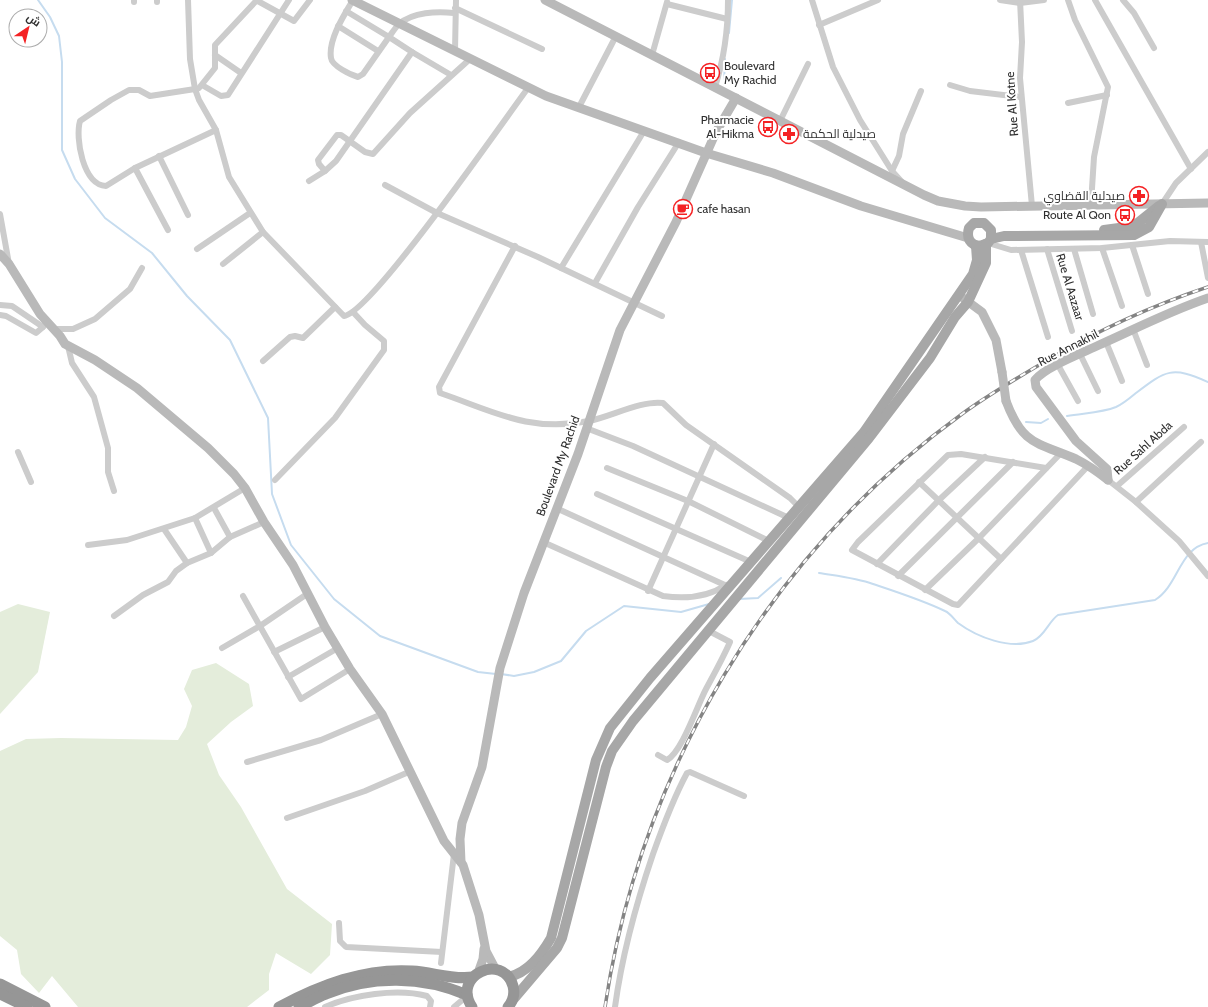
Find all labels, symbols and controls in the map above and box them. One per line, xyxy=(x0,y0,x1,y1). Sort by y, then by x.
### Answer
north arrow xyxy=(8,8,48,48)
text: ش xyxy=(24,10,44,30)
place label: Boulevard My Rachid xyxy=(724,58,776,87)
bus stop icon: Boulevard My Rachid xyxy=(699,62,721,84)
street label: Rue Al Kotne xyxy=(1002,71,1021,137)
place label: Pharmacie Al-Hikma xyxy=(701,112,754,141)
bus stop icon: Pharmacie Al-Hikma xyxy=(757,116,779,138)
pharmacy icon: صيدلية الحكمة xyxy=(778,123,800,145)
place label: صيدلية الحكمة xyxy=(803,126,876,141)
pharmacy icon: صيدلية القضاوي xyxy=(1128,185,1150,207)
place label: صيدلية القضاوي xyxy=(1043,188,1125,206)
cafe icon: cafe hasan xyxy=(672,198,694,220)
place label: cafe hasan xyxy=(697,201,751,216)
bus stop icon: Route Al Qon xyxy=(1114,204,1136,226)
place label: Route Al Qon xyxy=(1043,207,1111,222)
street label: Rue Al Aazaar xyxy=(1053,252,1088,322)
street label: Rue Annakhil xyxy=(1035,326,1101,369)
street label: Boulevard My Rachid xyxy=(532,414,583,518)
street label: Rue Sahl Abda xyxy=(1110,417,1175,478)

